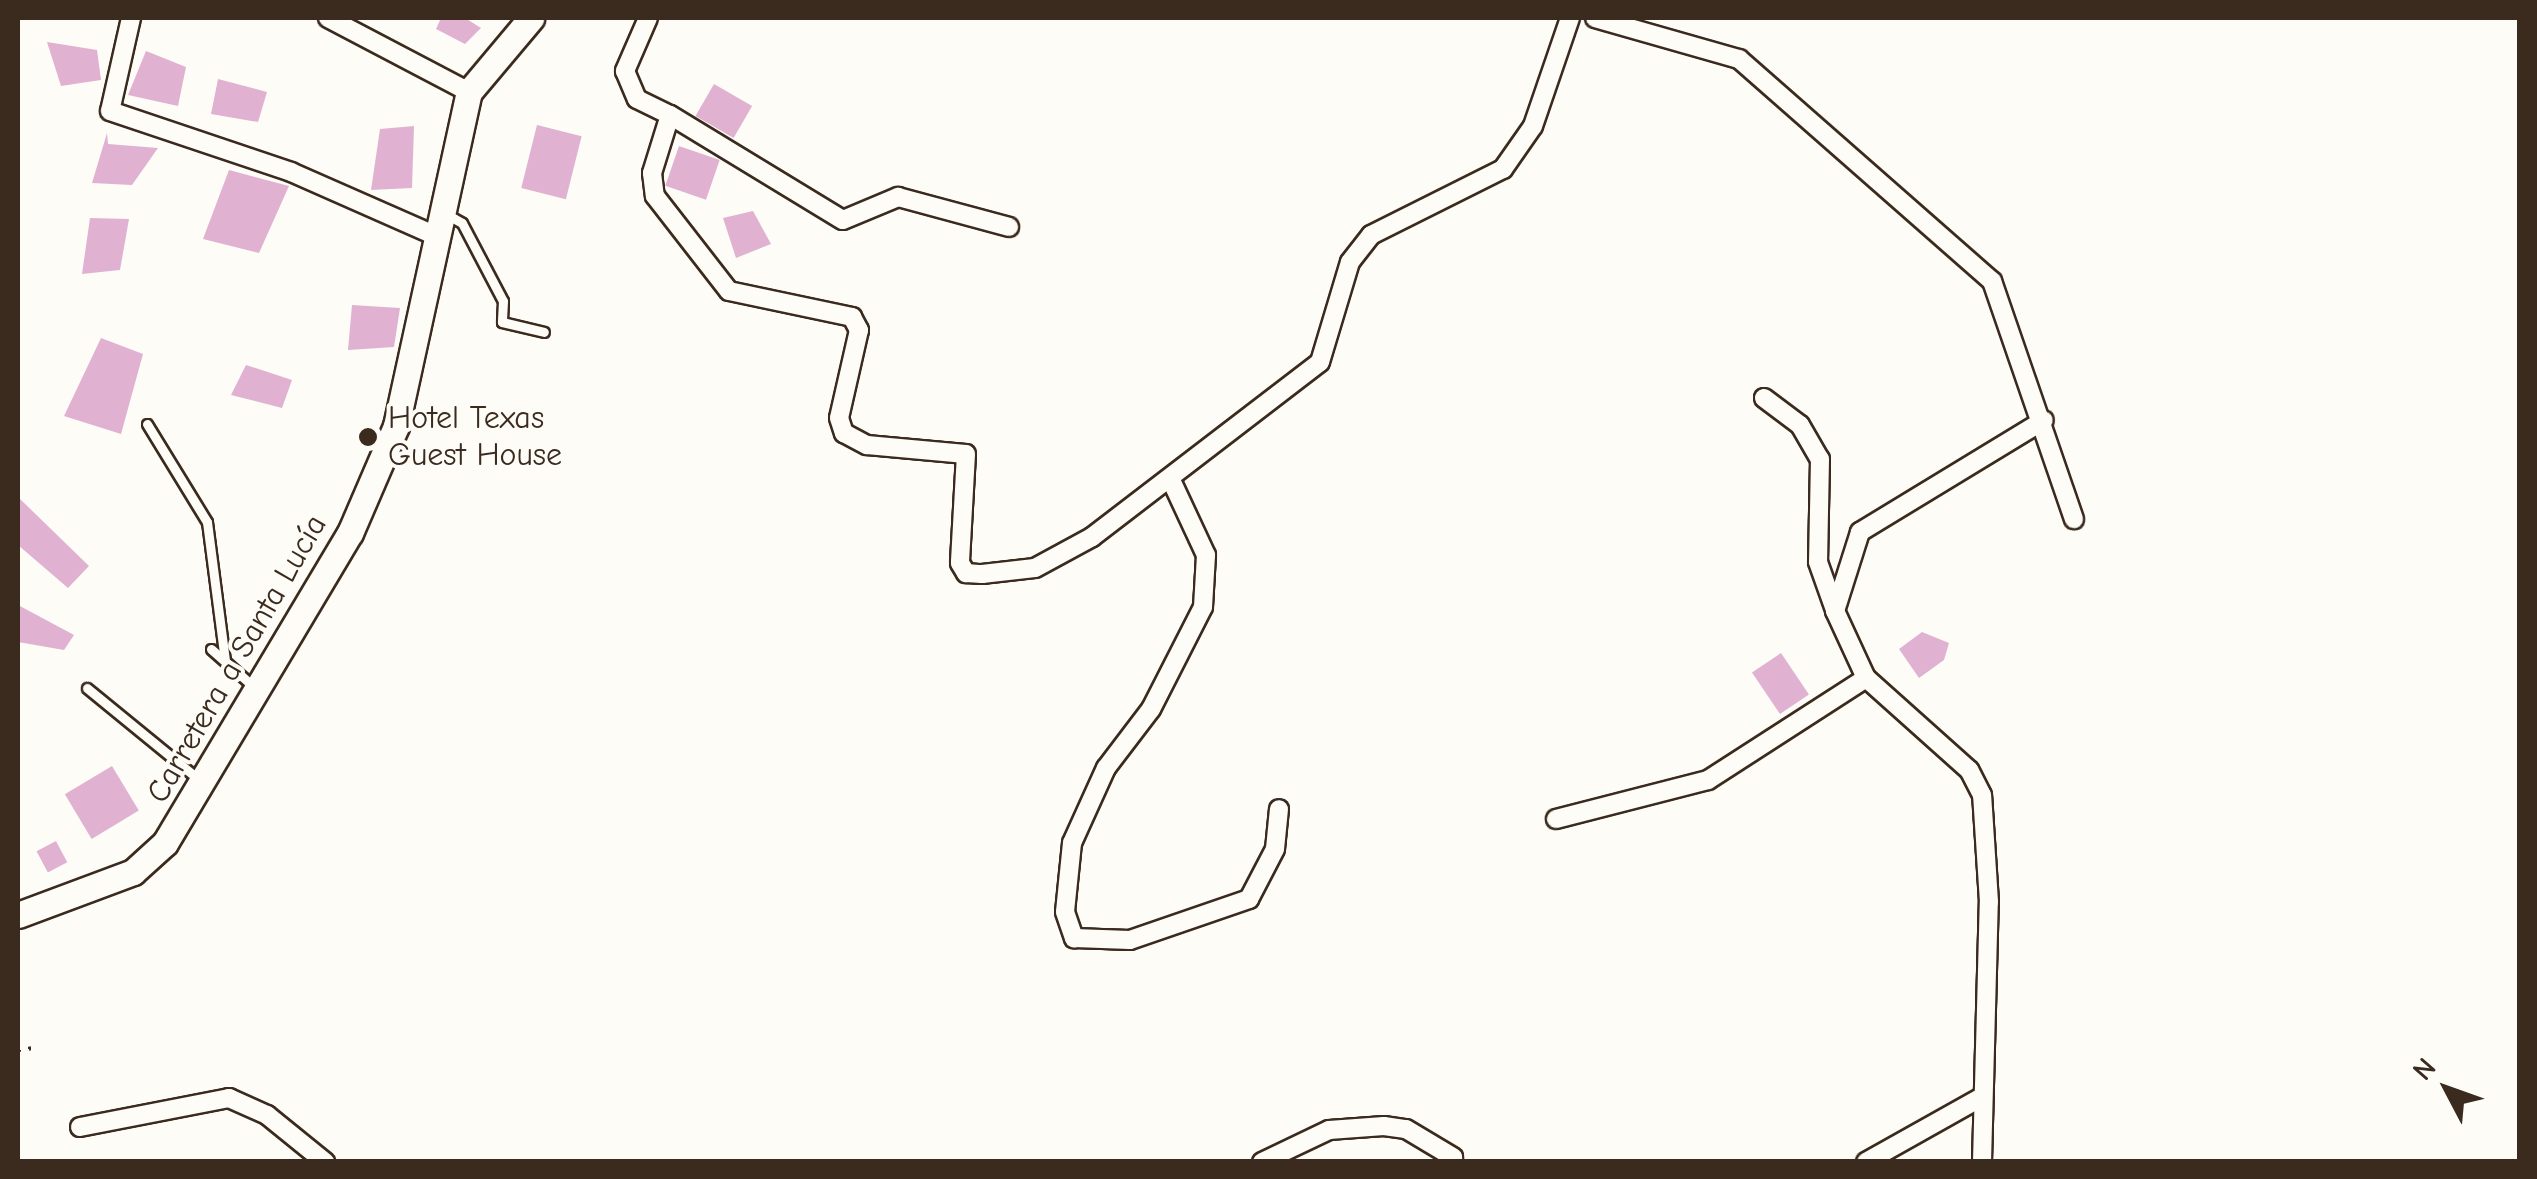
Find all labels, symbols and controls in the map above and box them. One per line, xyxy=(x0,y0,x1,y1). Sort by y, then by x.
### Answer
place label: Hotel Texas Guest House xyxy=(388,400,562,475)
marker: Hotel Texas Guest House xyxy=(357,426,379,448)
street label: Carretera a Santa Lucía xyxy=(139,508,335,810)
north arrow xyxy=(2397,1039,2497,1139)
text: N xyxy=(2406,1052,2442,1087)

